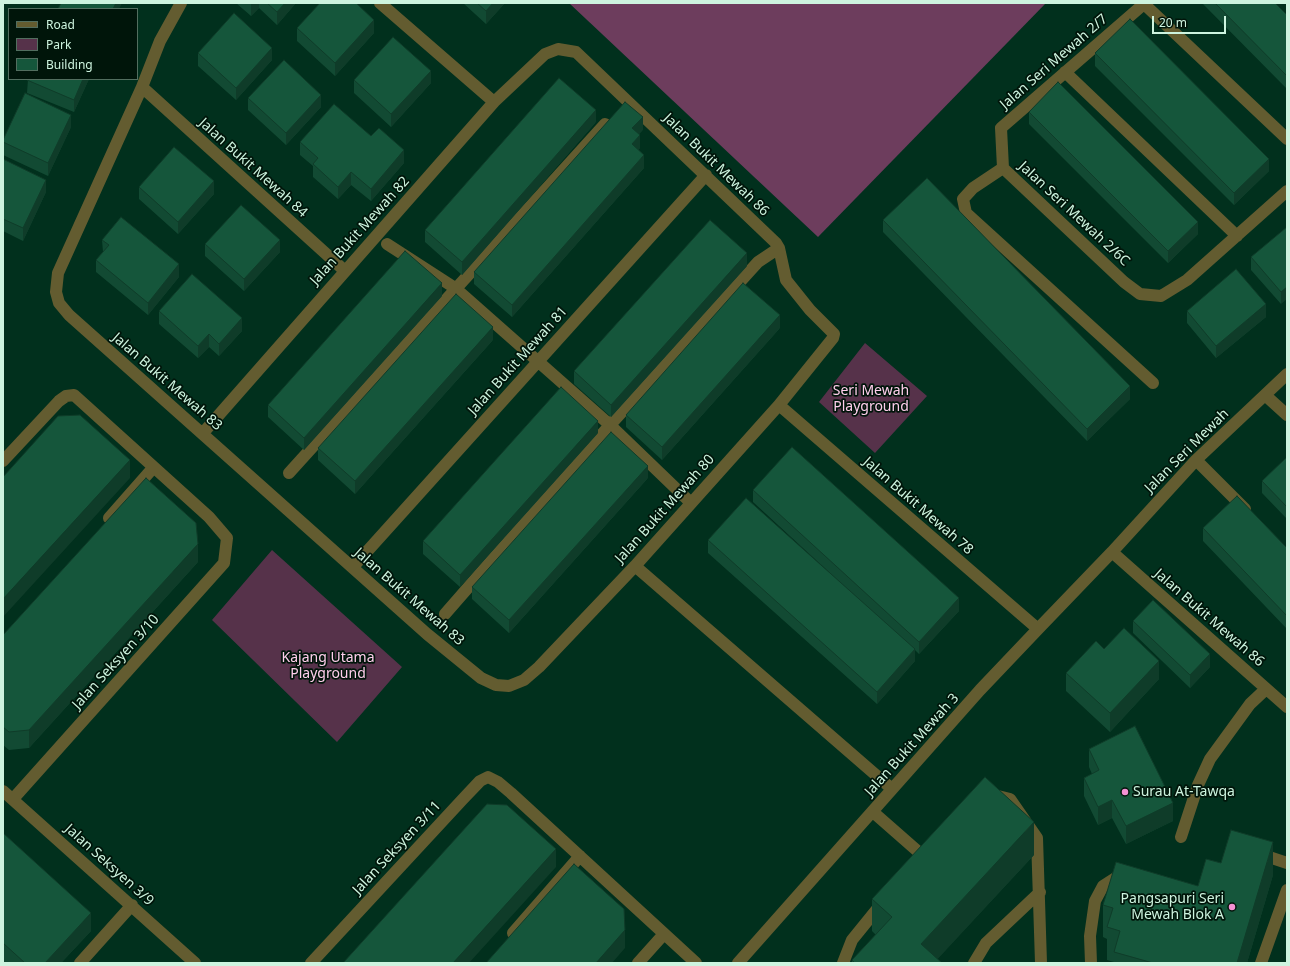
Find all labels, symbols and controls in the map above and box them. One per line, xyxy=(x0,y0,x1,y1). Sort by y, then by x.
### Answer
legend xyxy=(8,8,138,80)
scale bar xyxy=(1154,8,1228,34)
street label: Jalan Seri Mewah 2/7 xyxy=(997,11,1111,113)
text: 20 m xyxy=(1159,14,1187,31)
text: Road xyxy=(46,16,75,33)
text: Park xyxy=(46,36,71,53)
text: Building xyxy=(46,56,93,73)
street label: Jalan Bukit Mewah 86 xyxy=(660,110,772,220)
street label: Jalan Bukit Mewah 84 xyxy=(195,115,311,221)
street label: Jalan Seri Mewah 2/6C xyxy=(1015,158,1133,270)
street label: Jalan Bukit Mewah 82 xyxy=(307,173,413,289)
street label: Jalan Bukit Mewah 81 xyxy=(465,303,571,419)
street label: Jalan Bukit Mewah 83 xyxy=(108,330,226,434)
park label: Seri Mewah Playground xyxy=(833,383,909,416)
street label: Jalan Seri Mewah xyxy=(1142,406,1232,496)
street label: Jalan Bukit Mewah 80 xyxy=(612,451,718,567)
street label: Jalan Bukit Mewah 78 xyxy=(859,454,977,558)
street label: Jalan Bukit Mewah 83 xyxy=(350,545,468,649)
street label: Jalan Bukit Mewah 86 xyxy=(1150,566,1268,670)
street label: Jalan Seksyen 3/10 xyxy=(69,611,163,713)
park label: Kajang Utama Playground xyxy=(282,650,374,682)
street label: Jalan Bukit Mewah 3 xyxy=(861,690,963,800)
place label: Surau At-Tawqa xyxy=(1133,784,1235,800)
marker: Surau At-Tawqa xyxy=(1120,787,1130,797)
street label: Jalan Seksyen 3/11 xyxy=(349,798,445,898)
street label: Jalan Seksyen 3/9 xyxy=(61,821,157,909)
place label: Pangsapuri Seri Mewah Blok A xyxy=(1121,891,1224,924)
marker: Pangsapuri Seri Mewah Blok A xyxy=(1227,902,1237,912)

